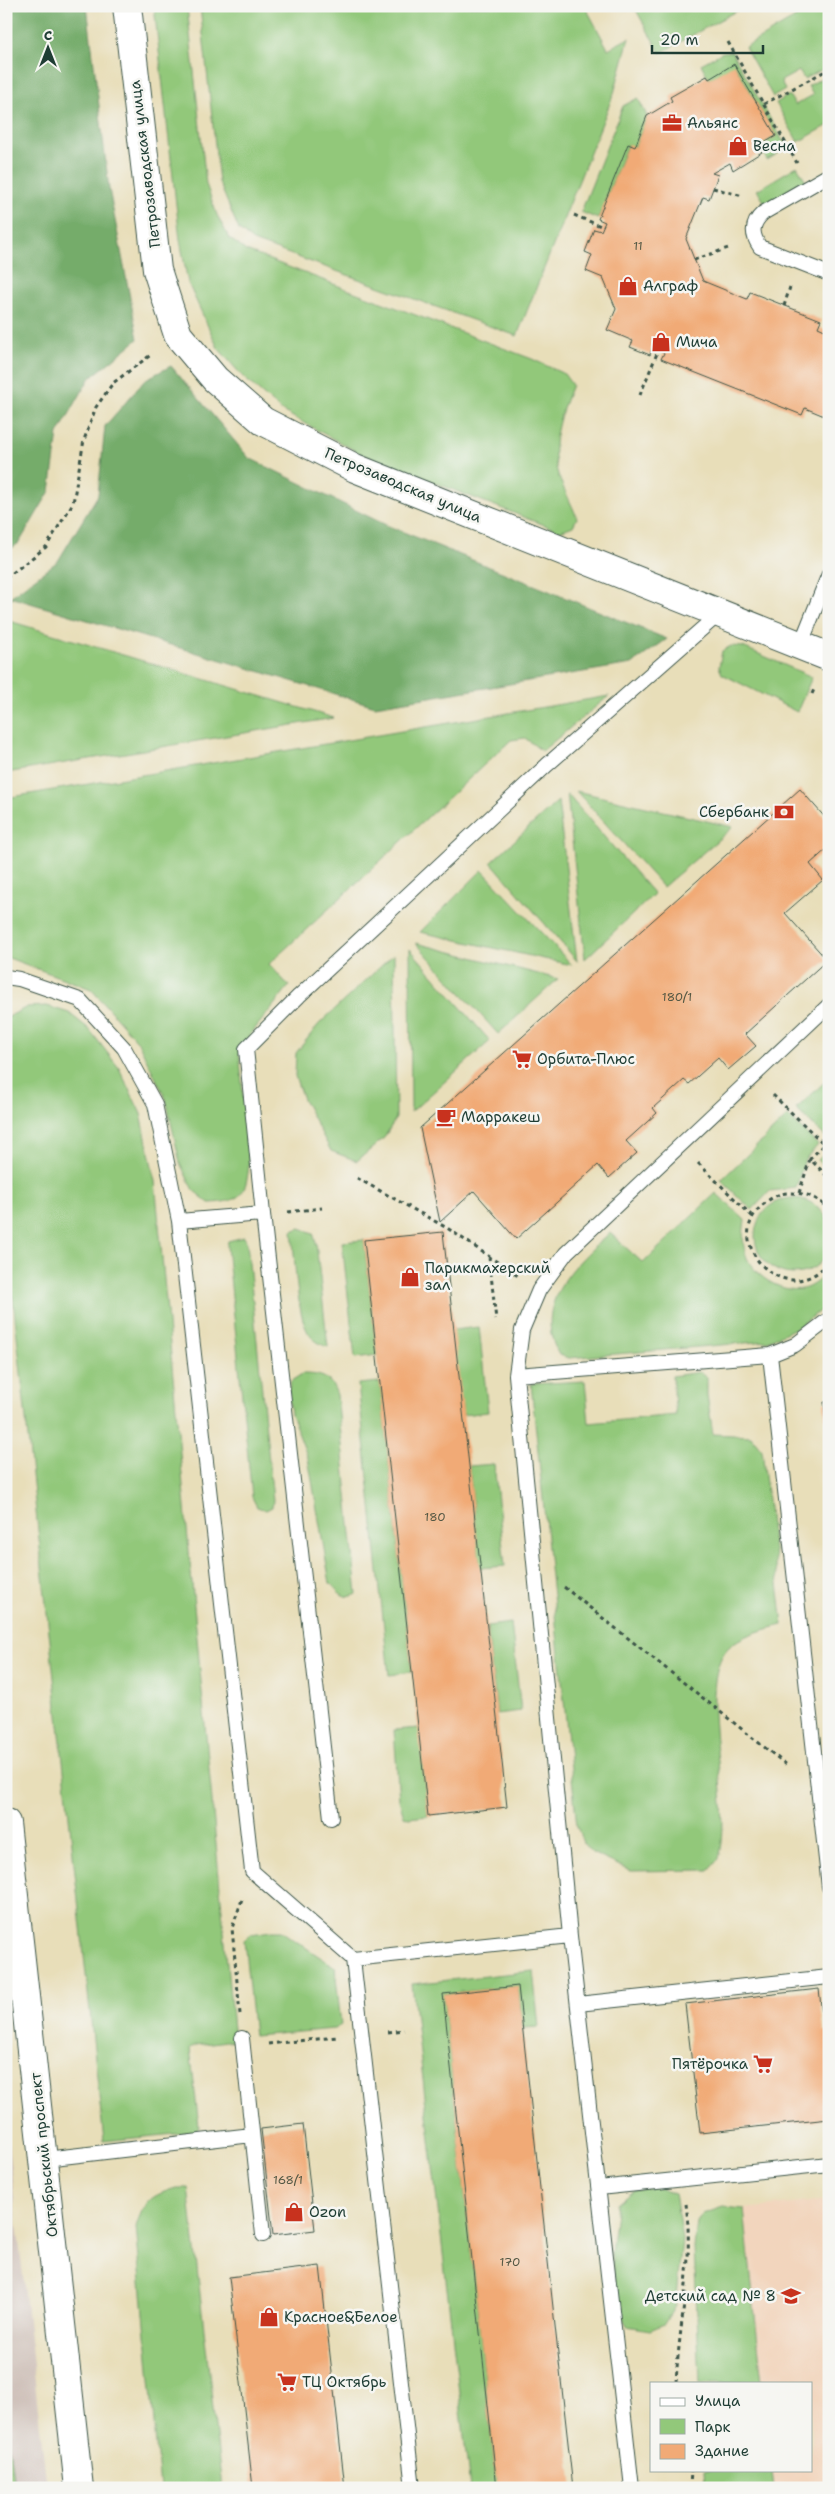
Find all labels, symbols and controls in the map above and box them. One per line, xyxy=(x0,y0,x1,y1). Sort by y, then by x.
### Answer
north arrow xyxy=(22,22,72,72)
scale bar xyxy=(652,22,764,54)
text: С xyxy=(44,26,52,44)
text: 20 m xyxy=(660,30,699,50)
street label: Петрозаводская улица xyxy=(125,78,165,249)
office icon: Альянс xyxy=(661,112,683,134)
place label: Альянс xyxy=(687,113,738,133)
shop icon: Весна xyxy=(727,135,749,157)
place label: Весна xyxy=(753,136,796,156)
house number: 11 xyxy=(633,238,643,254)
shop icon: Алграф xyxy=(617,275,639,297)
place label: Алграф xyxy=(643,276,698,296)
shop icon: Мича xyxy=(650,331,672,353)
place label: Мича xyxy=(676,332,718,352)
street label: Петрозаводская улица xyxy=(322,443,485,527)
bank icon: Сбербанк xyxy=(773,801,795,823)
place label: Сбербанк xyxy=(699,802,769,822)
house number: 180/1 xyxy=(662,989,692,1005)
supermarket icon: Орбита-Плюс xyxy=(511,1048,533,1070)
place label: Орбита-Плюс xyxy=(537,1049,635,1069)
cafe icon: Марракеш xyxy=(435,1106,457,1128)
place label: Марракеш xyxy=(461,1107,541,1127)
place label: Парикмахерский зал xyxy=(425,1258,551,1295)
shop icon: Парикмахерский зал xyxy=(399,1266,421,1288)
house number: 180 xyxy=(424,1509,446,1525)
supermarket icon: Пятёрочка xyxy=(752,2053,774,2075)
place label: Пятёрочка xyxy=(672,2054,749,2074)
street label: Октябрьский проспект xyxy=(25,2071,63,2238)
house number: 168/1 xyxy=(273,2172,303,2188)
shop icon: Ozon xyxy=(283,2201,305,2223)
place label: Ozon xyxy=(309,2202,346,2222)
house number: 170 xyxy=(500,2254,520,2270)
school or university icon: Детский сад № 8 xyxy=(780,2285,802,2307)
place label: Детский сад № 8 xyxy=(645,2286,776,2306)
shop icon: Красное&Белое xyxy=(258,2306,280,2328)
place label: Красное&Белое xyxy=(284,2307,398,2327)
supermarket icon: ТЦ Октябрь xyxy=(276,2371,298,2393)
place label: ТЦ Октябрь xyxy=(302,2372,387,2392)
legend xyxy=(650,2382,812,2472)
text: Улица xyxy=(695,2391,741,2411)
text: Парк xyxy=(695,2417,731,2437)
text: Здание xyxy=(695,2441,749,2461)

